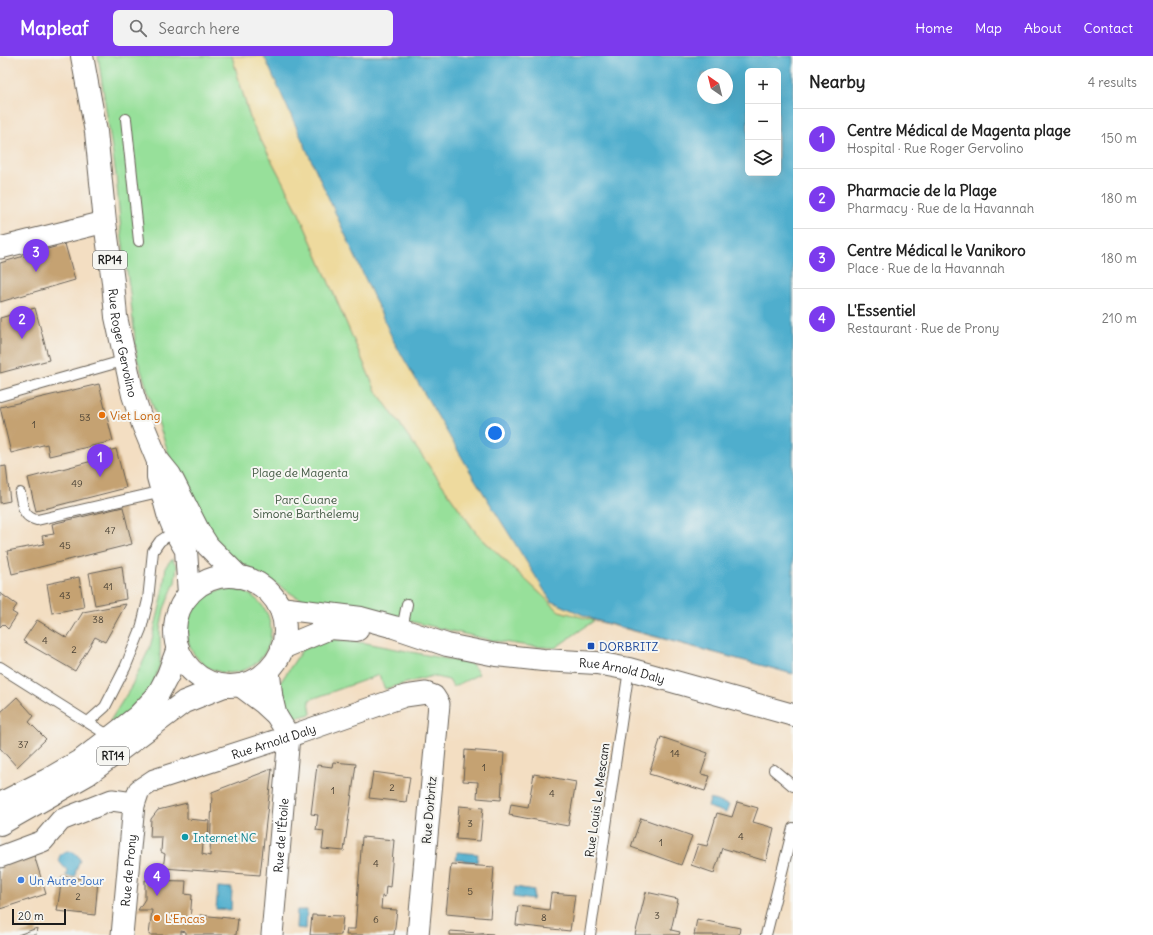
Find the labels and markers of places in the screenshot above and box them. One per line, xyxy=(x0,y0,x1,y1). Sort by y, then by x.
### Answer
pin: 3 xyxy=(23,239,49,272)
pin: 2 xyxy=(9,306,35,339)
place label: Viet Long xyxy=(110,408,160,423)
marker: Viet Long xyxy=(97,410,107,420)
pin: 1 xyxy=(87,444,113,477)
place label: DORBRITZ xyxy=(599,639,658,654)
marker: DORBRITZ xyxy=(586,641,596,651)
place label: Internet NC xyxy=(193,830,257,845)
marker: Internet NC xyxy=(180,832,190,842)
pin: 4 xyxy=(144,863,170,896)
place label: Un Autre Jour xyxy=(29,873,104,888)
marker: Un Autre Jour xyxy=(16,875,26,885)
place label: L'Encas xyxy=(165,911,205,926)
marker: L'Encas xyxy=(152,913,162,923)

